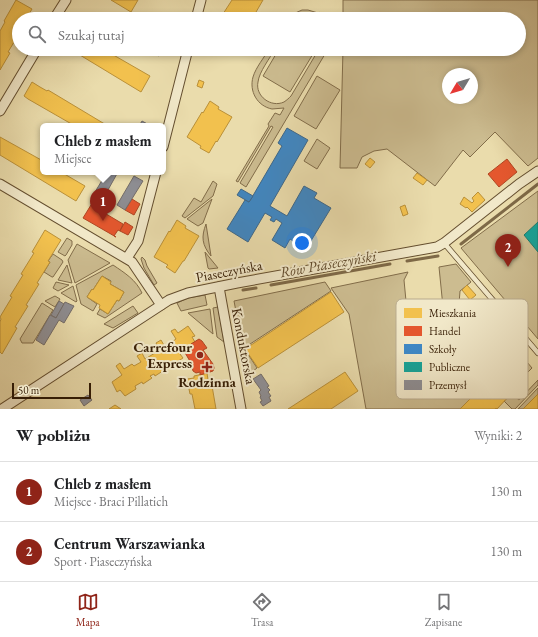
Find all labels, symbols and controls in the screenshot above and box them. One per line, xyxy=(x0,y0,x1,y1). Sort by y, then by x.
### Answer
search box xyxy=(12,12,526,56)
icon: search xyxy=(26,23,48,45)
text: Szukaj tutaj xyxy=(58,25,124,44)
north arrow xyxy=(442,68,478,104)
popup xyxy=(40,123,166,175)
text: Chleb z masłem xyxy=(54,131,152,150)
text: Miejsce xyxy=(54,150,91,167)
pin: 1 xyxy=(90,188,116,221)
your location xyxy=(292,233,312,253)
pin: 2 xyxy=(495,234,521,267)
water label: Rów Piaseczyński xyxy=(278,246,378,281)
street label: Piaseczyńska xyxy=(194,256,264,286)
legend xyxy=(396,299,528,399)
street label: Konduktorska xyxy=(228,306,260,386)
text: Mieszkania xyxy=(429,306,477,320)
text: Handel xyxy=(429,324,461,338)
place label: Carrefour Express xyxy=(134,338,192,372)
text: Szkoły xyxy=(429,342,457,356)
marker: Carrefour Express xyxy=(195,350,205,360)
text: Publiczne xyxy=(429,360,471,374)
marker: Rodzinna xyxy=(202,362,212,372)
place label: Rodzinna xyxy=(178,373,237,391)
text: Przemysł xyxy=(429,378,467,392)
scale bar xyxy=(12,381,91,400)
text: 50 m xyxy=(18,383,39,397)
text: W pobliżu xyxy=(16,424,90,446)
text: Wyniki: 2 xyxy=(474,427,522,444)
text: Chleb z masłem xyxy=(54,474,151,493)
text: 1 xyxy=(26,483,32,500)
text: 130 m xyxy=(491,483,522,500)
text: Miejsce · Braci Pillatich xyxy=(54,493,168,510)
text: Centrum Warszawianka xyxy=(54,534,205,553)
text: 2 xyxy=(26,543,32,560)
text: 130 m xyxy=(491,543,522,560)
text: Sport · Piaseczyńska xyxy=(54,553,152,570)
tab: Mapa xyxy=(76,591,100,629)
tab: Trasa xyxy=(251,591,273,629)
tab: Zapisane xyxy=(425,591,462,629)

